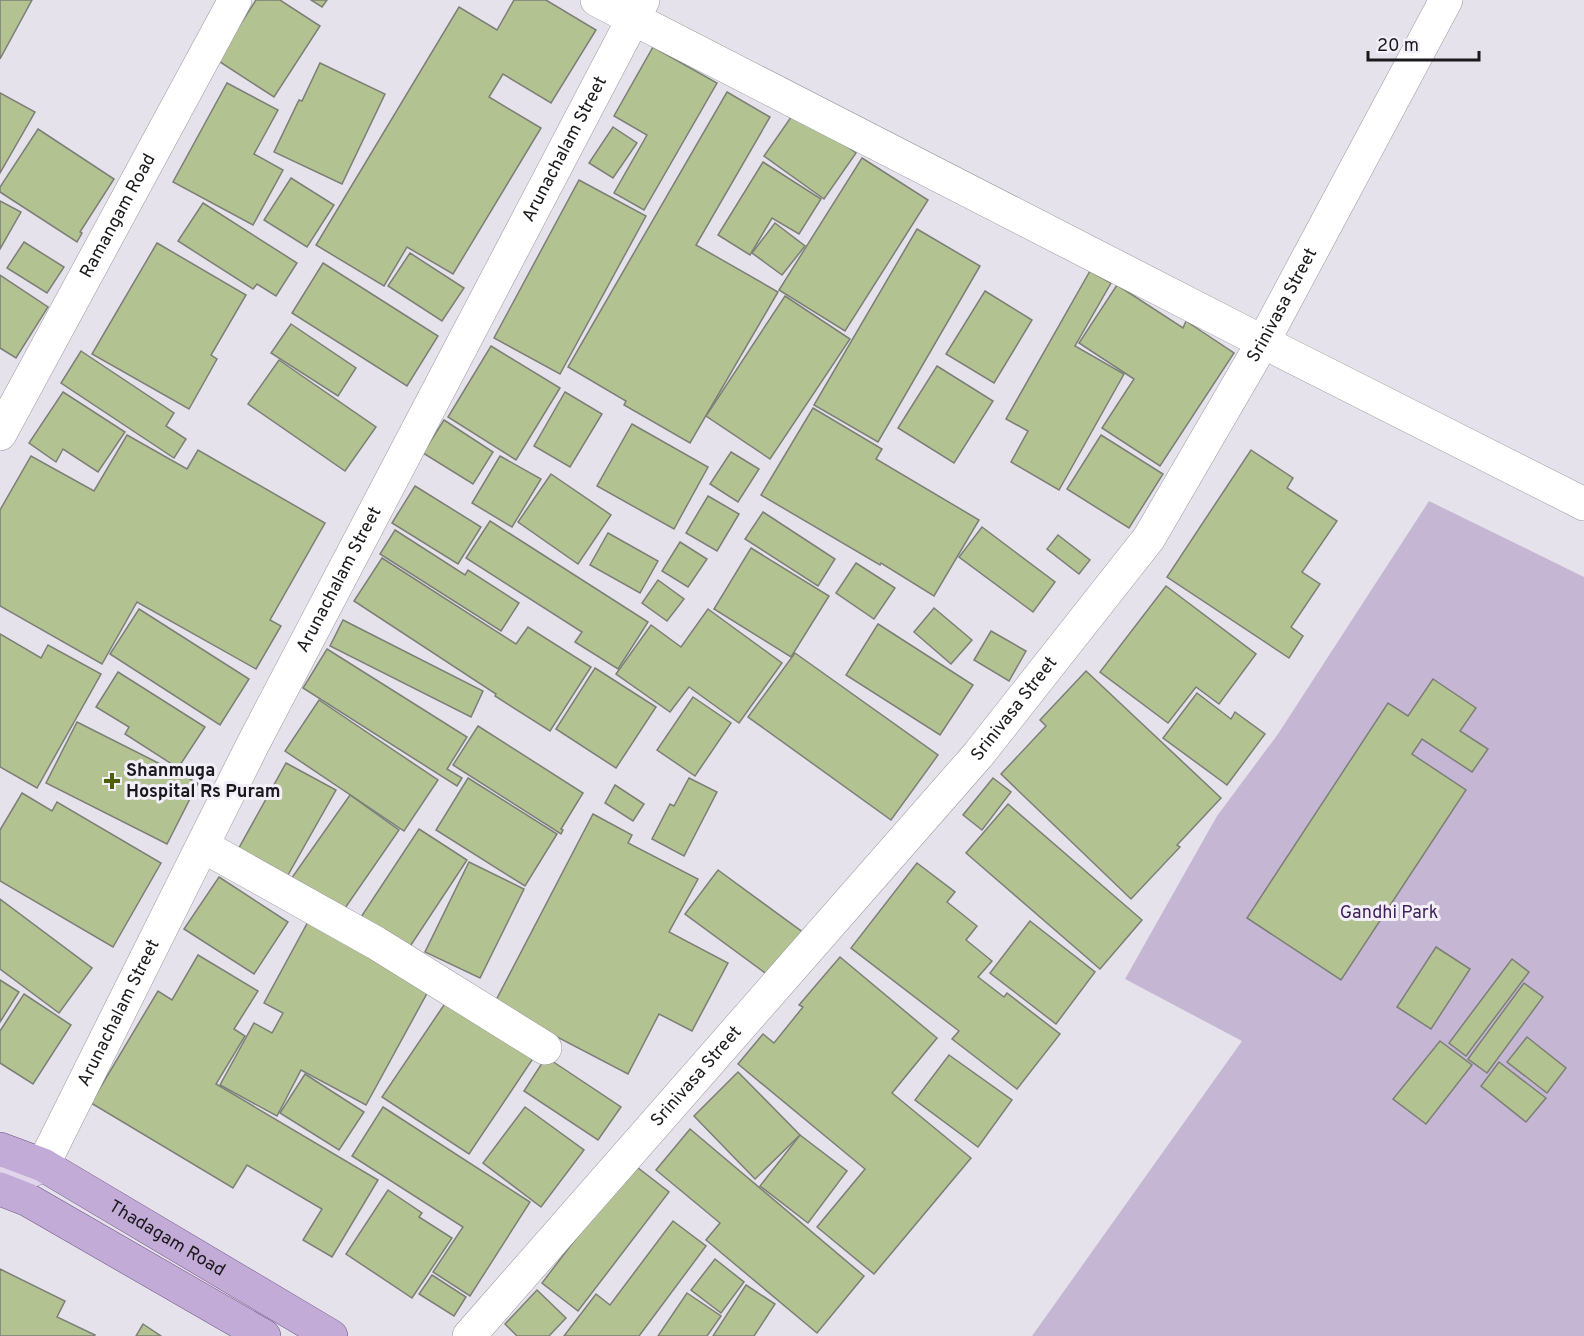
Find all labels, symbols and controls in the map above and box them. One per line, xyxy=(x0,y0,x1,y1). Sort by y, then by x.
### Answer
scale bar xyxy=(1368,24,1479,62)
text: 20 m xyxy=(1377,35,1419,58)
street label: Arunachalam Street xyxy=(517,72,612,226)
street label: Ramangam Road xyxy=(75,150,161,282)
street label: Srinivasa Street xyxy=(1242,244,1323,367)
street label: Arunachalam Street xyxy=(291,503,387,657)
street label: Srinivasa Street xyxy=(966,652,1063,766)
place label: Shanmuga Hospital Rs Puram xyxy=(126,760,281,804)
marker: Shanmuga Hospital Rs Puram xyxy=(103,772,121,790)
park label: Gandhi Park xyxy=(1340,902,1438,925)
street label: Arunachalam Street xyxy=(73,935,165,1090)
street label: Srinivasa Street xyxy=(646,1021,747,1132)
street label: Thadagam Road xyxy=(105,1195,229,1282)

